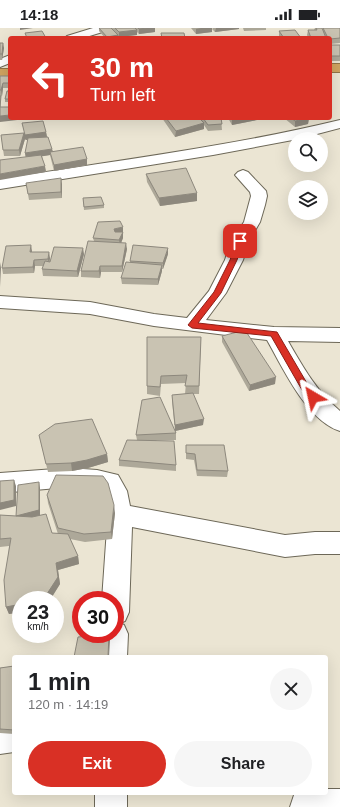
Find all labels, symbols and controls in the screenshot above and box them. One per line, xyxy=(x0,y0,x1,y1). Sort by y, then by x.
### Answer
text: 14:18 xyxy=(20,6,58,23)
icon: left xyxy=(24,52,76,104)
text: 30 m xyxy=(90,52,154,83)
text: Turn left xyxy=(90,85,155,105)
map controls xyxy=(288,132,328,220)
button: search xyxy=(288,132,328,172)
button: layers xyxy=(288,180,328,220)
pin xyxy=(223,224,257,258)
icon: arrive xyxy=(229,230,251,252)
position arrow xyxy=(292,376,334,418)
speed limit sign: 30 xyxy=(72,591,124,643)
text: 23 xyxy=(27,601,49,623)
text: km/h xyxy=(27,621,49,632)
text: 1 min xyxy=(28,668,91,695)
button: close xyxy=(270,668,312,710)
text: 120 m · 14:19 xyxy=(28,697,108,712)
button: Exit xyxy=(28,741,166,787)
button: Share xyxy=(174,741,312,787)

